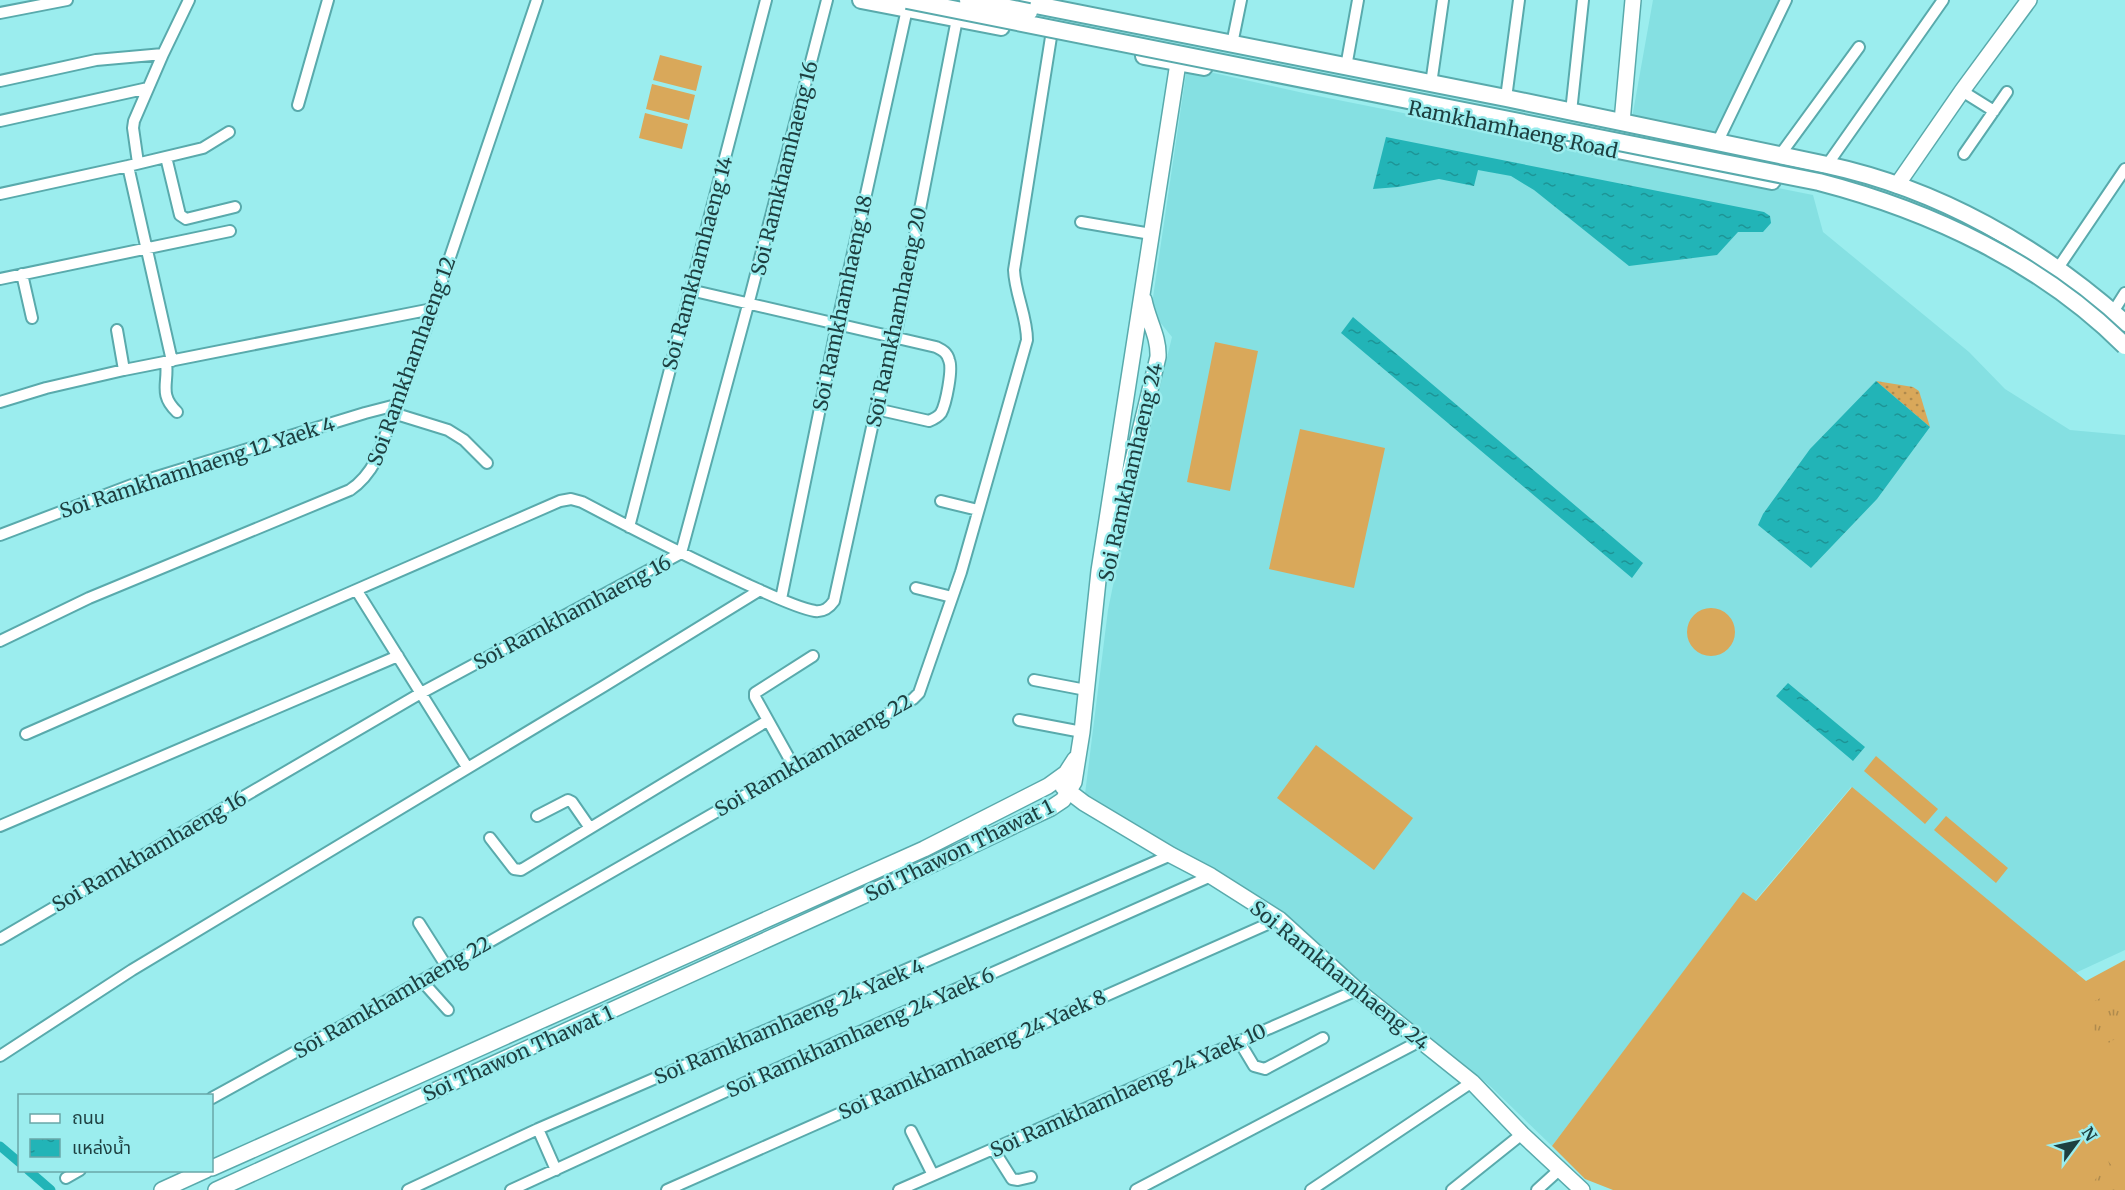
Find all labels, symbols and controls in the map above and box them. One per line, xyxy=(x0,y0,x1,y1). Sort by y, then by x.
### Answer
street label: Soi Ramkhamhaeng 16 xyxy=(745,58,823,278)
street label: Ramkhamhaeng Road xyxy=(1406,95,1620,163)
street label: Soi Ramkhamhaeng 14 xyxy=(656,153,738,373)
street label: Soi Ramkhamhaeng 18 xyxy=(807,193,877,413)
street label: Soi Ramkhamhaeng 20 xyxy=(860,205,932,429)
street label: Soi Ramkhamhaeng 12 xyxy=(362,253,460,469)
street label: Soi Ramkhamhaeng 24 xyxy=(1093,360,1167,584)
street label: Soi Ramkhamhaeng 12 Yaek 4 xyxy=(56,411,338,523)
street label: Soi Ramkhamhaeng 16 xyxy=(469,549,675,675)
street label: Soi Ramkhamhaeng 22 xyxy=(710,688,916,822)
street label: Soi Ramkhamhaeng 16 xyxy=(47,785,251,917)
street label: Soi Thawon Thawat 1 xyxy=(861,794,1057,906)
street label: Soi Ramkhamhaeng 24 xyxy=(1245,895,1435,1055)
street label: Soi Ramkhamhaeng 22 xyxy=(289,930,495,1064)
street label: Soi Ramkhamhaeng 24 Yaek 4 xyxy=(650,953,928,1089)
street label: Soi Ramkhamhaeng 24 Yaek 6 xyxy=(722,961,998,1103)
street label: Soi Ramkhamhaeng 24 Yaek 8 xyxy=(834,984,1110,1124)
street label: Soi Thawon Thawat 1 xyxy=(419,1000,617,1106)
street label: Soi Ramkhamhaeng 24 Yaek 10 xyxy=(986,1018,1270,1162)
legend xyxy=(18,1094,213,1172)
text: ถนน xyxy=(72,1106,105,1129)
north arrow xyxy=(2047,1112,2107,1172)
text: N xyxy=(2078,1123,2102,1145)
text: แหล่งน้ำ xyxy=(72,1135,131,1159)

